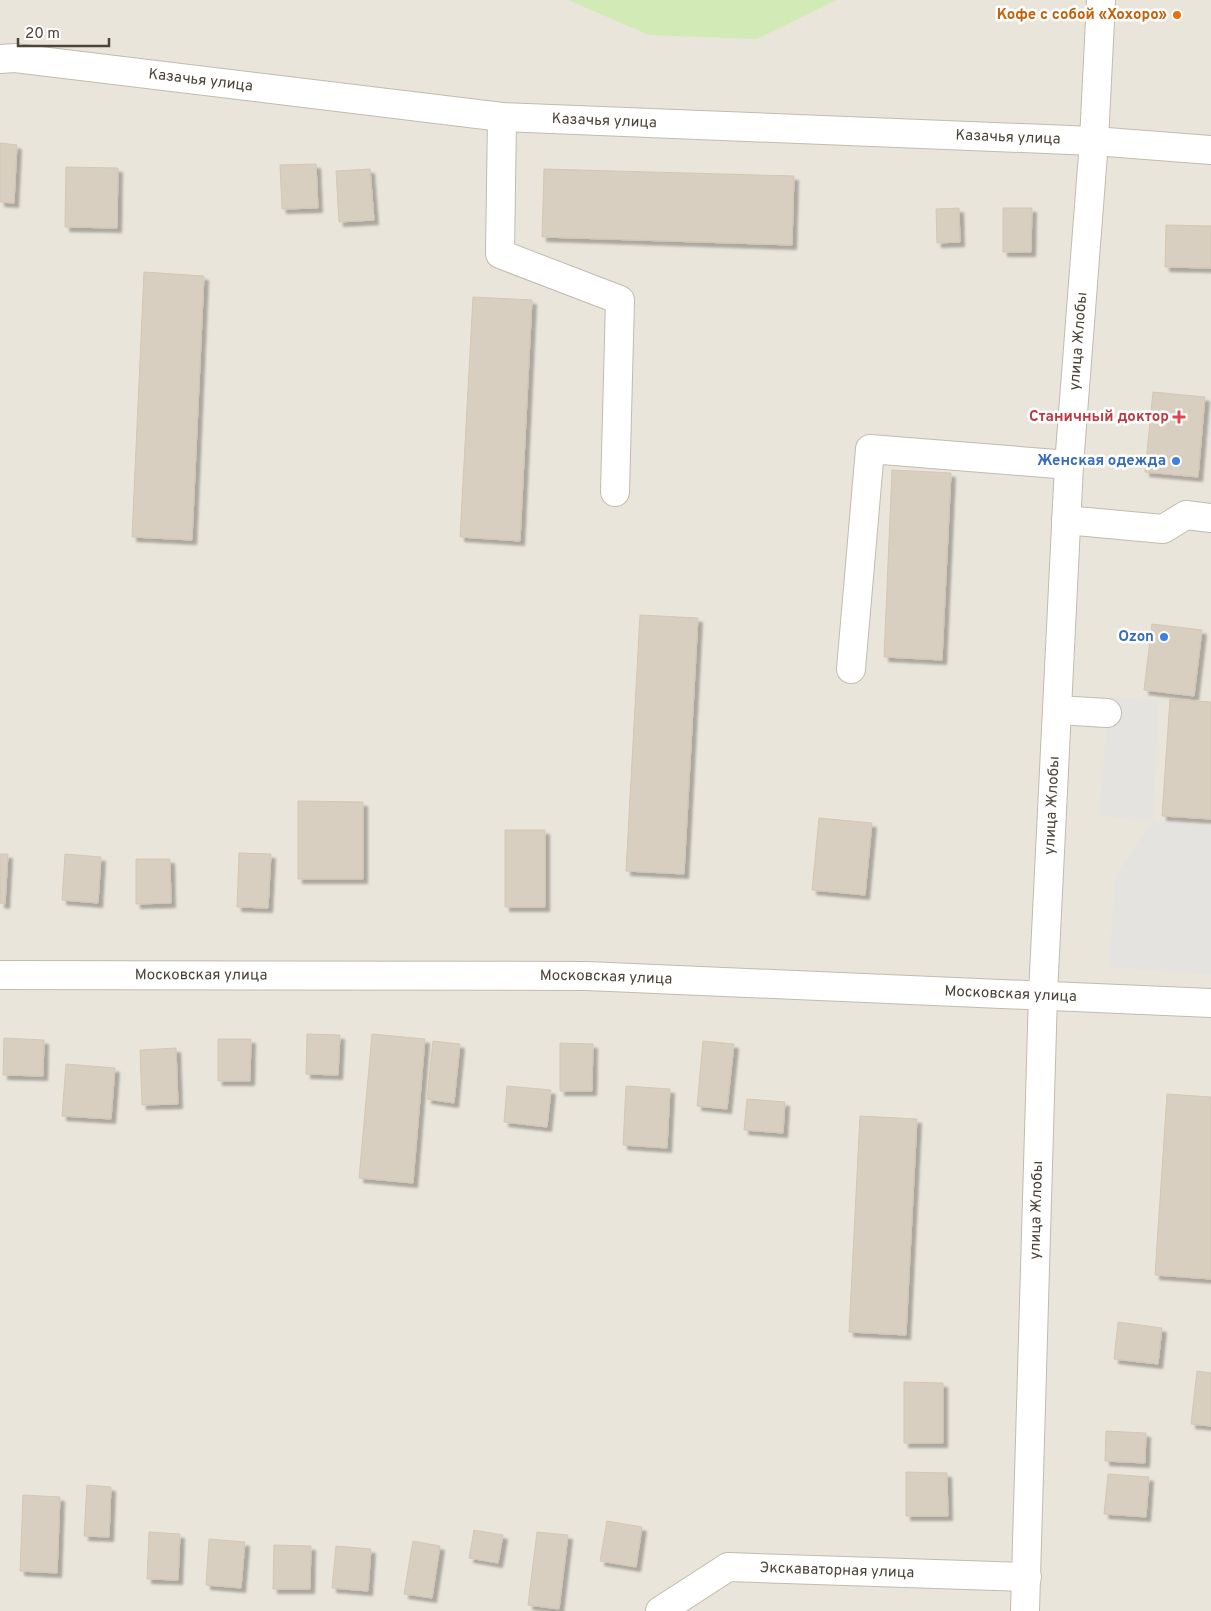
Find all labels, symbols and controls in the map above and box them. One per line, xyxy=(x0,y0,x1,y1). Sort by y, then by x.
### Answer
place label: Кофе с собой «Хохоро» xyxy=(997,6,1167,25)
marker: Кофе с собой «Хохоро» xyxy=(1171,9,1183,21)
scale bar xyxy=(18,15,109,47)
text: 20 m xyxy=(25,25,60,44)
street label: Казачья улица xyxy=(147,65,254,96)
street label: Казачья улица xyxy=(551,110,657,133)
street label: Казачья улица xyxy=(955,126,1061,149)
street label: улица Жлобы xyxy=(1065,291,1092,391)
place label: Станичный доктор xyxy=(1029,408,1169,427)
marker: Станичный доктор xyxy=(1173,411,1185,423)
place label: Женская одежда xyxy=(1037,452,1166,471)
marker: Женская одежда xyxy=(1170,455,1182,467)
place label: Ozon xyxy=(1118,628,1154,647)
marker: Ozon xyxy=(1158,631,1170,643)
street label: улица Жлобы xyxy=(1040,756,1064,855)
street label: Московская улица xyxy=(135,966,267,985)
street label: Московская улица xyxy=(540,966,673,989)
street label: Московская улица xyxy=(944,982,1077,1007)
street label: улица Жлобы xyxy=(1026,1160,1048,1260)
street label: Экскаваторная улица xyxy=(759,1559,914,1583)

